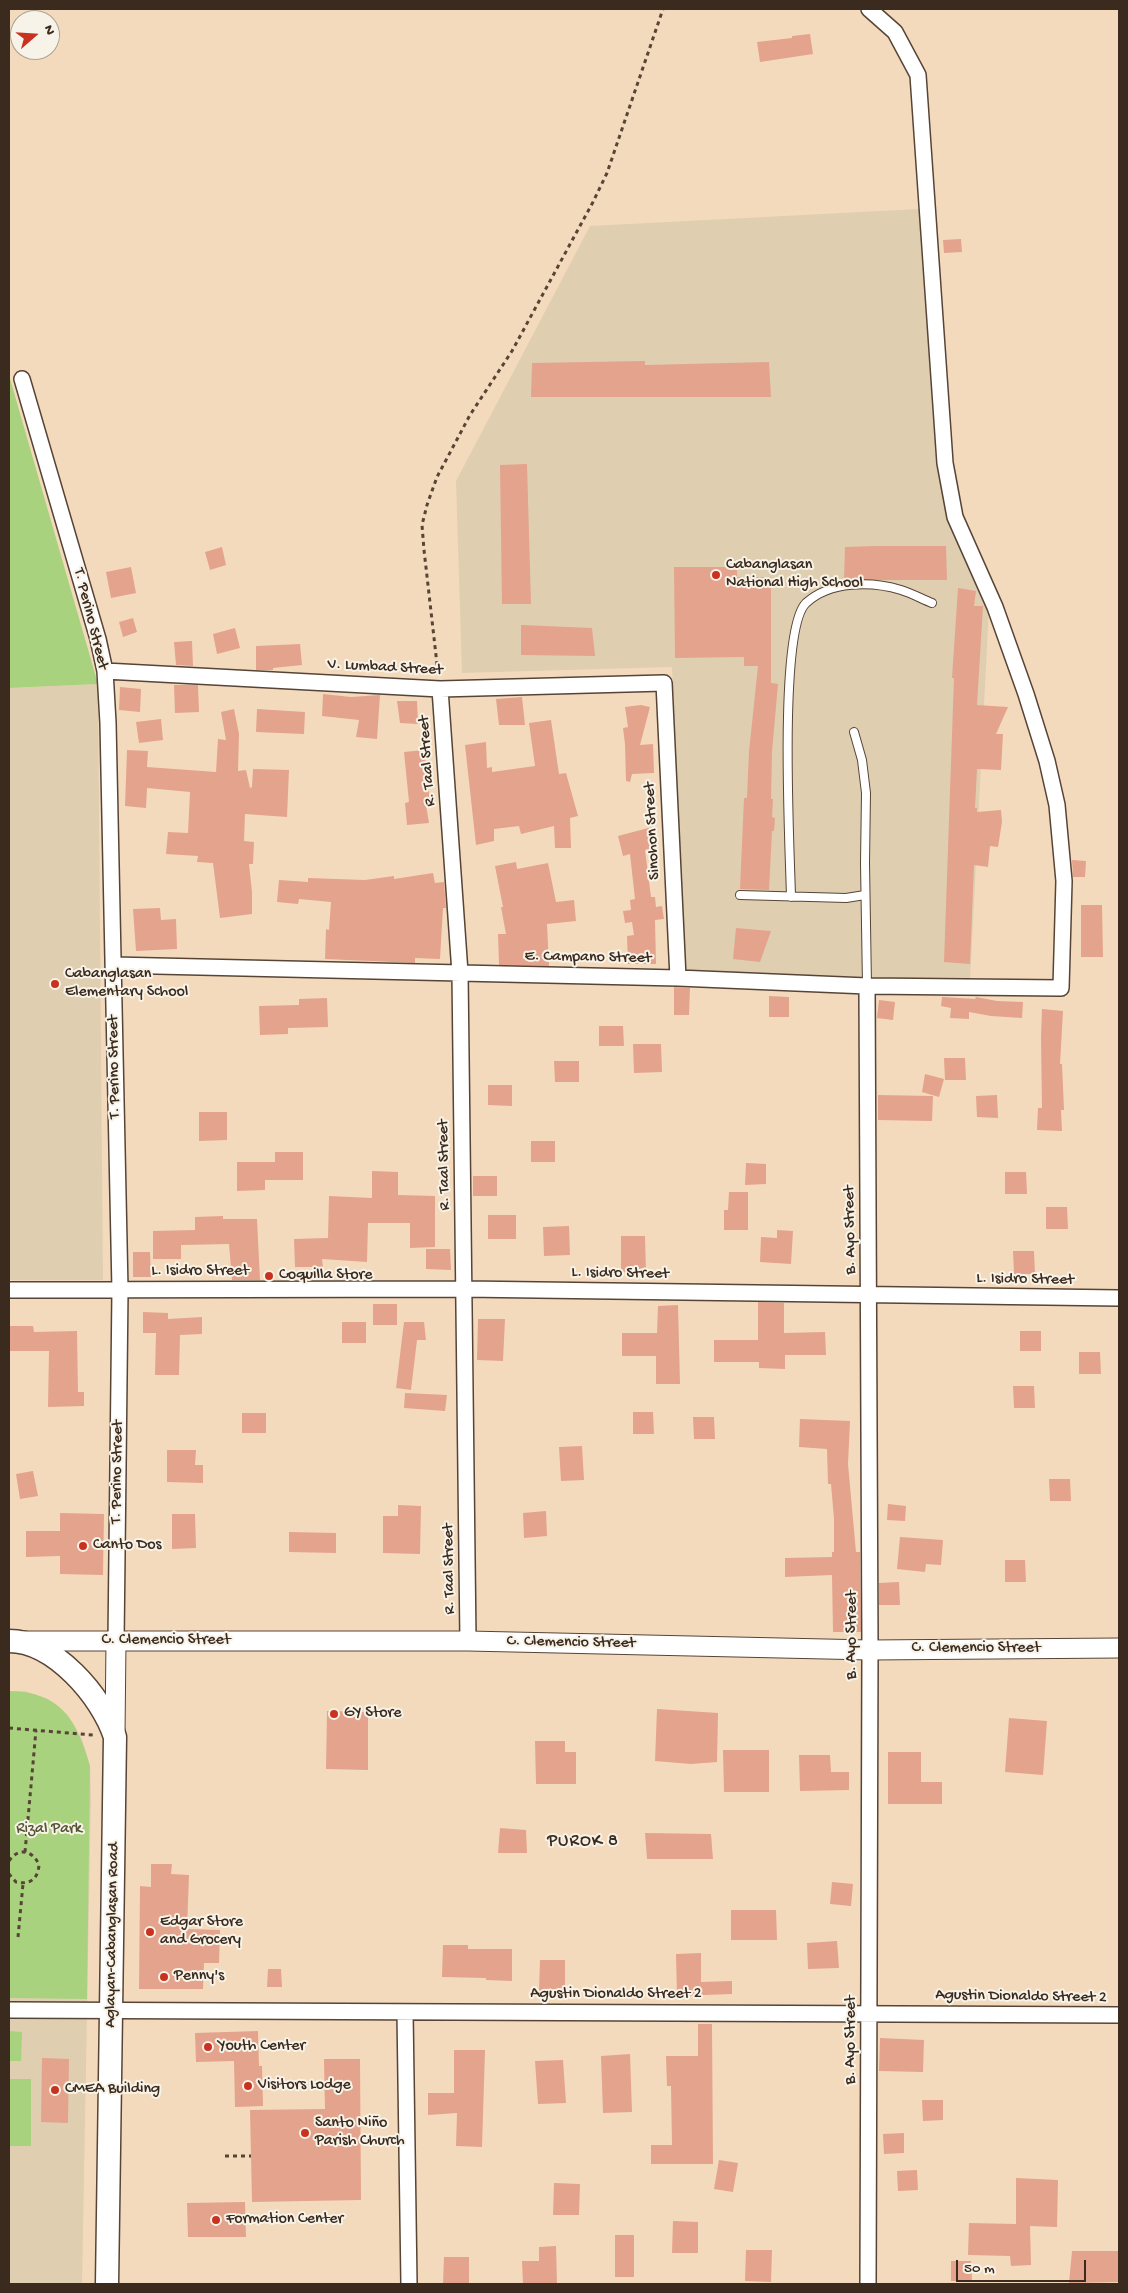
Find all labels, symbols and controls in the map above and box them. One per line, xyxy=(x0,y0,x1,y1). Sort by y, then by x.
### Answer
north arrow xyxy=(10,10,60,60)
text: N xyxy=(39,23,58,37)
place label: Cabanglasan National High School xyxy=(726,556,863,594)
street label: T. Perino Street xyxy=(68,566,112,672)
marker: Cabanglasan National High School xyxy=(710,569,722,581)
street label: V. Lumbad Street xyxy=(327,655,443,681)
street label: R. Taal Street xyxy=(415,715,441,807)
street label: Sinohon Street xyxy=(641,782,665,880)
street label: E. Campano Street xyxy=(524,947,652,969)
place label: Cabanglasan Elementary School xyxy=(65,965,188,1003)
marker: Cabanglasan Elementary School xyxy=(49,978,61,990)
street label: T. Perino Street xyxy=(104,1015,126,1119)
street label: R. Taal Street xyxy=(435,1119,455,1211)
street label: B. Ayo Street xyxy=(841,1185,861,1275)
street label: L. Isidro Street xyxy=(151,1262,249,1282)
street label: L. Isidro Street xyxy=(571,1264,669,1284)
place label: Coquilla Store xyxy=(279,1266,372,1286)
marker: Coquilla Store xyxy=(263,1270,275,1282)
street label: L. Isidro Street xyxy=(976,1270,1074,1290)
street label: T. Perino Street xyxy=(107,1420,129,1524)
street label: R. Taal Street xyxy=(440,1523,460,1615)
place label: Canto Dos xyxy=(93,1536,161,1556)
marker: Canto Dos xyxy=(77,1540,89,1552)
street label: B. Ayo Street xyxy=(843,1590,863,1680)
street label: C. Clemencio Street xyxy=(102,1631,230,1651)
street label: C. Clemencio Street xyxy=(506,1632,636,1654)
street label: C. Clemencio Street xyxy=(912,1639,1040,1659)
place label: GY Store xyxy=(344,1704,401,1724)
marker: GY Store xyxy=(328,1708,340,1720)
park label: Rizal Park xyxy=(16,1820,82,1840)
district label: PUROK 8 xyxy=(546,1831,620,1853)
street label: Aglayan-Cabanglasan Road xyxy=(102,1842,124,2028)
place label: Edgar Store and Grocery xyxy=(160,1913,243,1951)
marker: Edgar Store and Grocery xyxy=(144,1926,156,1938)
place label: Penny's xyxy=(174,1967,224,1987)
marker: Penny's xyxy=(158,1971,170,1983)
street label: Agustin Dionaldo Street 2 xyxy=(530,1985,702,2005)
street label: Agustin Dionaldo Street 2 xyxy=(935,1986,1107,2008)
street label: B. Ayo Street xyxy=(842,1995,862,2085)
place label: Youth Center xyxy=(218,2037,305,2057)
marker: Youth Center xyxy=(202,2041,214,2053)
place label: Visitors Lodge xyxy=(258,2076,351,2096)
place label: CMEA Building xyxy=(65,2080,160,2100)
marker: Visitors Lodge xyxy=(242,2080,254,2092)
marker: CMEA Building xyxy=(49,2084,61,2096)
place label: Santo Niño Parish Church xyxy=(315,2114,405,2152)
marker: Santo Niño Parish Church xyxy=(299,2127,311,2139)
place label: Formation Center xyxy=(226,2210,343,2230)
marker: Formation Center xyxy=(210,2214,222,2226)
scale bar xyxy=(958,2250,1088,2282)
text: 50 m xyxy=(964,2260,995,2278)

